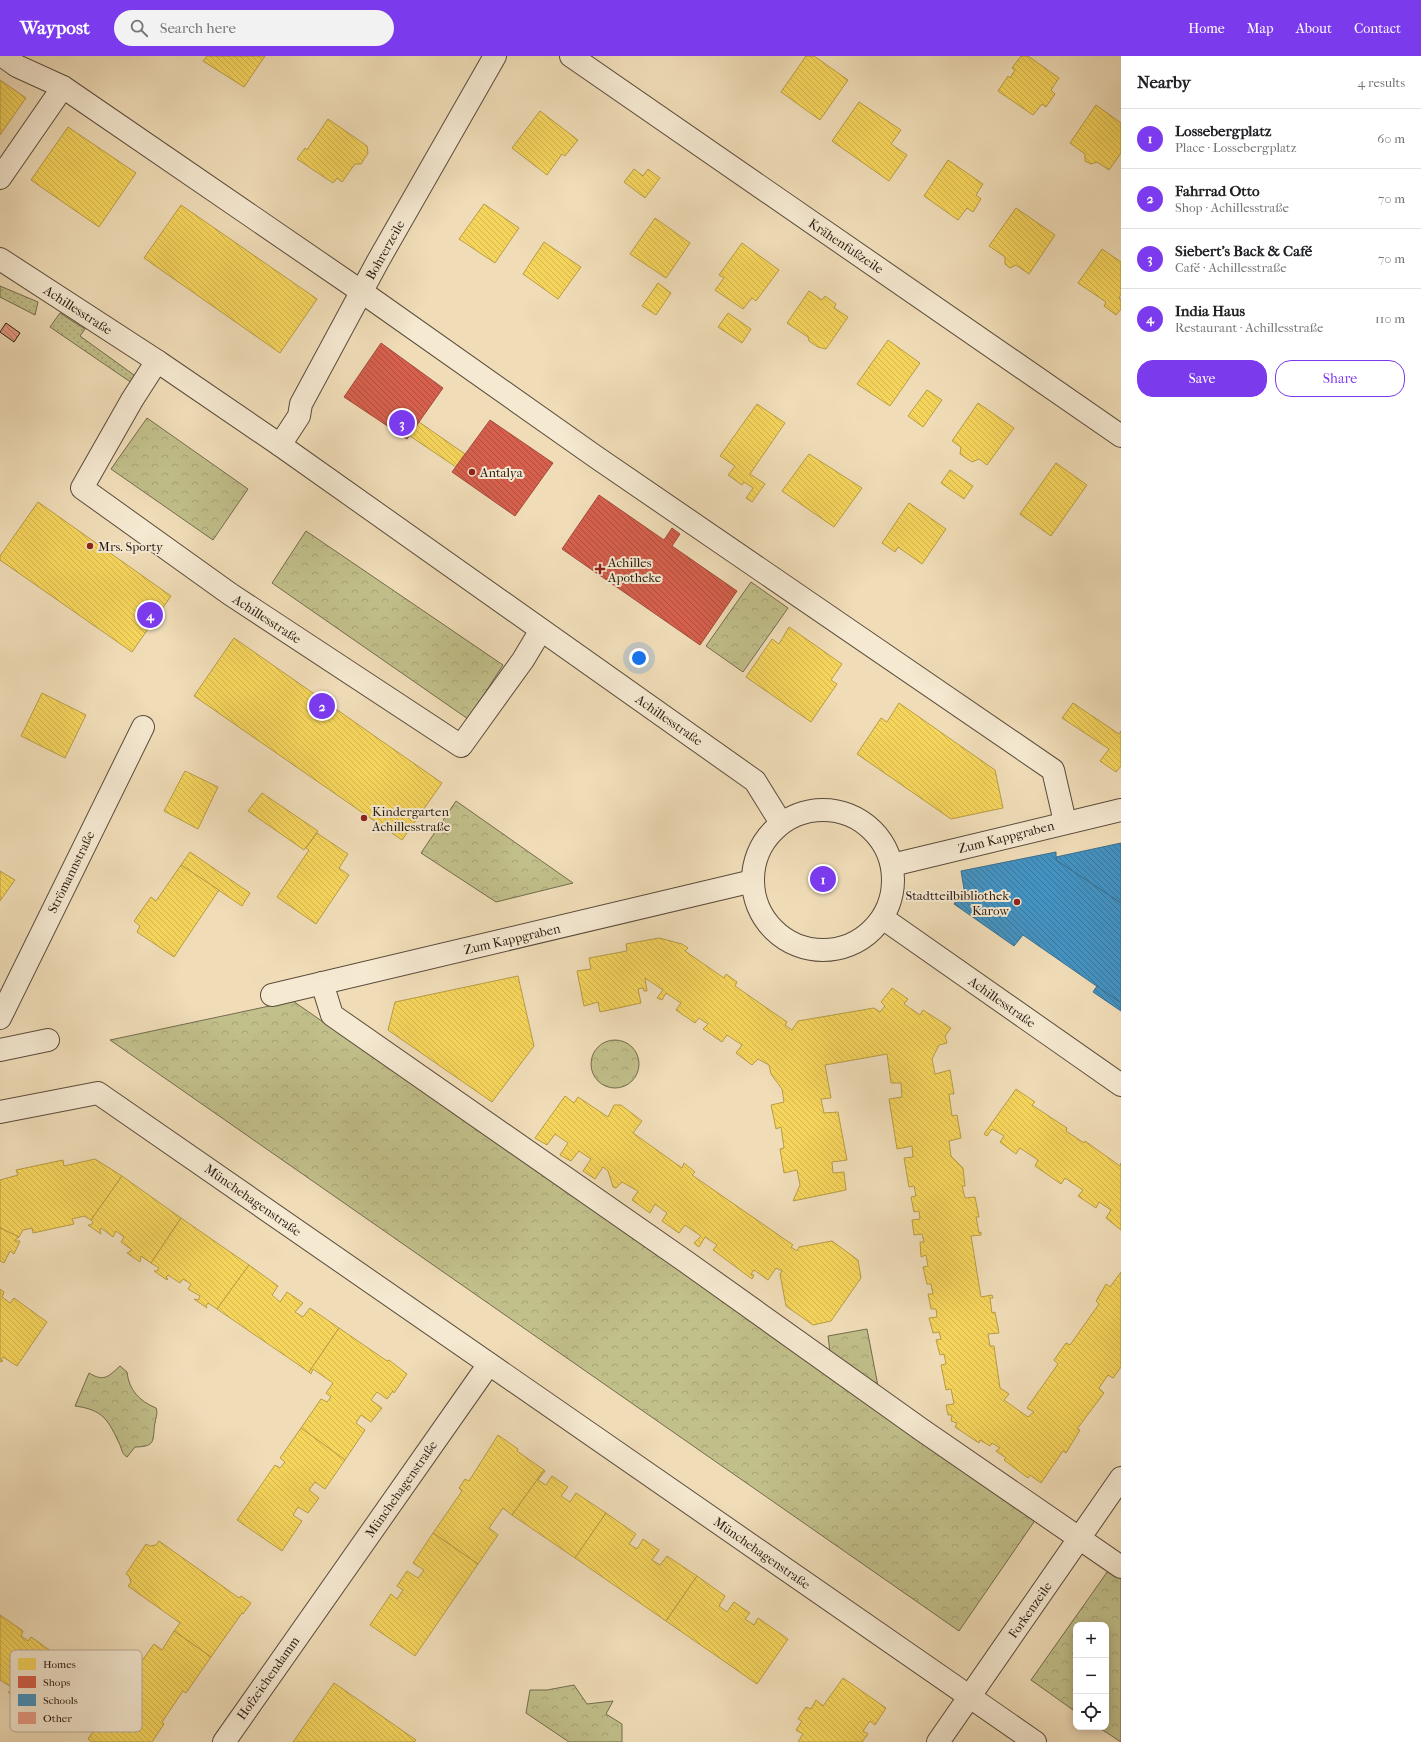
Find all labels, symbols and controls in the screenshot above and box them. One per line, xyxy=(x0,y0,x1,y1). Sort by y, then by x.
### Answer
search box xyxy=(114,10,394,46)
text: Waypost xyxy=(20,17,90,39)
icon: search xyxy=(128,17,150,39)
text: Search here xyxy=(160,19,236,37)
text: Home xyxy=(1188,20,1225,37)
text: Map xyxy=(1247,20,1274,37)
text: About xyxy=(1296,20,1332,37)
text: Contact xyxy=(1354,20,1401,37)
text: Nearby xyxy=(1137,72,1191,92)
text: 4 results xyxy=(1358,75,1405,90)
text: Lossebergplatz xyxy=(1175,122,1271,140)
text: 1 xyxy=(1148,131,1152,146)
text: 60 m xyxy=(1377,131,1405,146)
text: Place · Lossebergplatz xyxy=(1175,140,1296,155)
text: Fahrrad Otto xyxy=(1175,182,1260,200)
text: 2 xyxy=(1147,191,1153,206)
text: 70 m xyxy=(1378,191,1405,206)
text: Shop · Achillesstraße xyxy=(1175,200,1289,215)
street label: Krähenfußzeile xyxy=(806,215,887,277)
street label: Bohrerzeile xyxy=(363,217,408,282)
text: Siebert’s Back & Café xyxy=(1175,242,1312,260)
text: 3 xyxy=(1147,251,1153,266)
text: 70 m xyxy=(1378,251,1405,266)
text: Café · Achillesstraße xyxy=(1175,260,1287,275)
street label: Achillesstraße xyxy=(40,282,115,338)
text: India Haus xyxy=(1175,302,1245,320)
text: 4 xyxy=(1146,311,1154,326)
text: 110 m xyxy=(1375,311,1405,326)
text: Restaurant · Achillesstraße xyxy=(1175,320,1323,335)
button: Save xyxy=(1137,360,1267,397)
button: Share xyxy=(1275,360,1405,397)
pin: 3 xyxy=(389,408,415,438)
place label: Antalya xyxy=(479,465,524,480)
marker: Antalya xyxy=(467,467,477,477)
place label: Mrs. Sporty xyxy=(98,539,164,554)
marker: Mrs. Sporty xyxy=(85,541,95,551)
place label: Achilles Apotheke xyxy=(607,555,662,585)
marker: Achilles Apotheke xyxy=(595,564,605,574)
street label: Achillesstraße xyxy=(229,591,304,647)
pin: 4 xyxy=(137,600,163,630)
your location xyxy=(629,648,649,668)
pin: 2 xyxy=(309,691,335,721)
street label: Achillesstraße xyxy=(632,691,706,749)
place label: Kindergarten Achillesstraße xyxy=(371,804,451,834)
marker: Kindergarten Achillesstraße xyxy=(359,813,369,823)
street label: Zum Kappgraben xyxy=(956,818,1056,856)
street label: Strömannstraße xyxy=(45,828,98,916)
pin: 1 xyxy=(810,864,836,894)
place label: Stadtteilbibliothek Karow xyxy=(905,888,1009,918)
marker: Stadtteilbibliothek Karow xyxy=(1012,897,1022,907)
street label: Zum Kappgraben xyxy=(462,920,562,957)
street label: Achillesstraße xyxy=(965,973,1039,1031)
street label: Münchehagenstraße xyxy=(202,1161,305,1239)
street label: Münchehagenstraße xyxy=(362,1437,440,1540)
street label: Münchehagenstraße xyxy=(711,1514,814,1592)
street label: Forkenzeile xyxy=(1005,1579,1055,1641)
map controls xyxy=(1073,1622,1109,1730)
button: + xyxy=(1073,1622,1109,1658)
street label: Hofzeichendamm xyxy=(234,1633,302,1723)
legend xyxy=(10,1650,142,1732)
text: Homes xyxy=(43,1658,76,1671)
button: − xyxy=(1073,1658,1109,1694)
text: Shops xyxy=(43,1676,70,1689)
text: Schools xyxy=(43,1694,78,1707)
button: locate xyxy=(1073,1694,1109,1730)
text: Other xyxy=(43,1712,72,1725)

